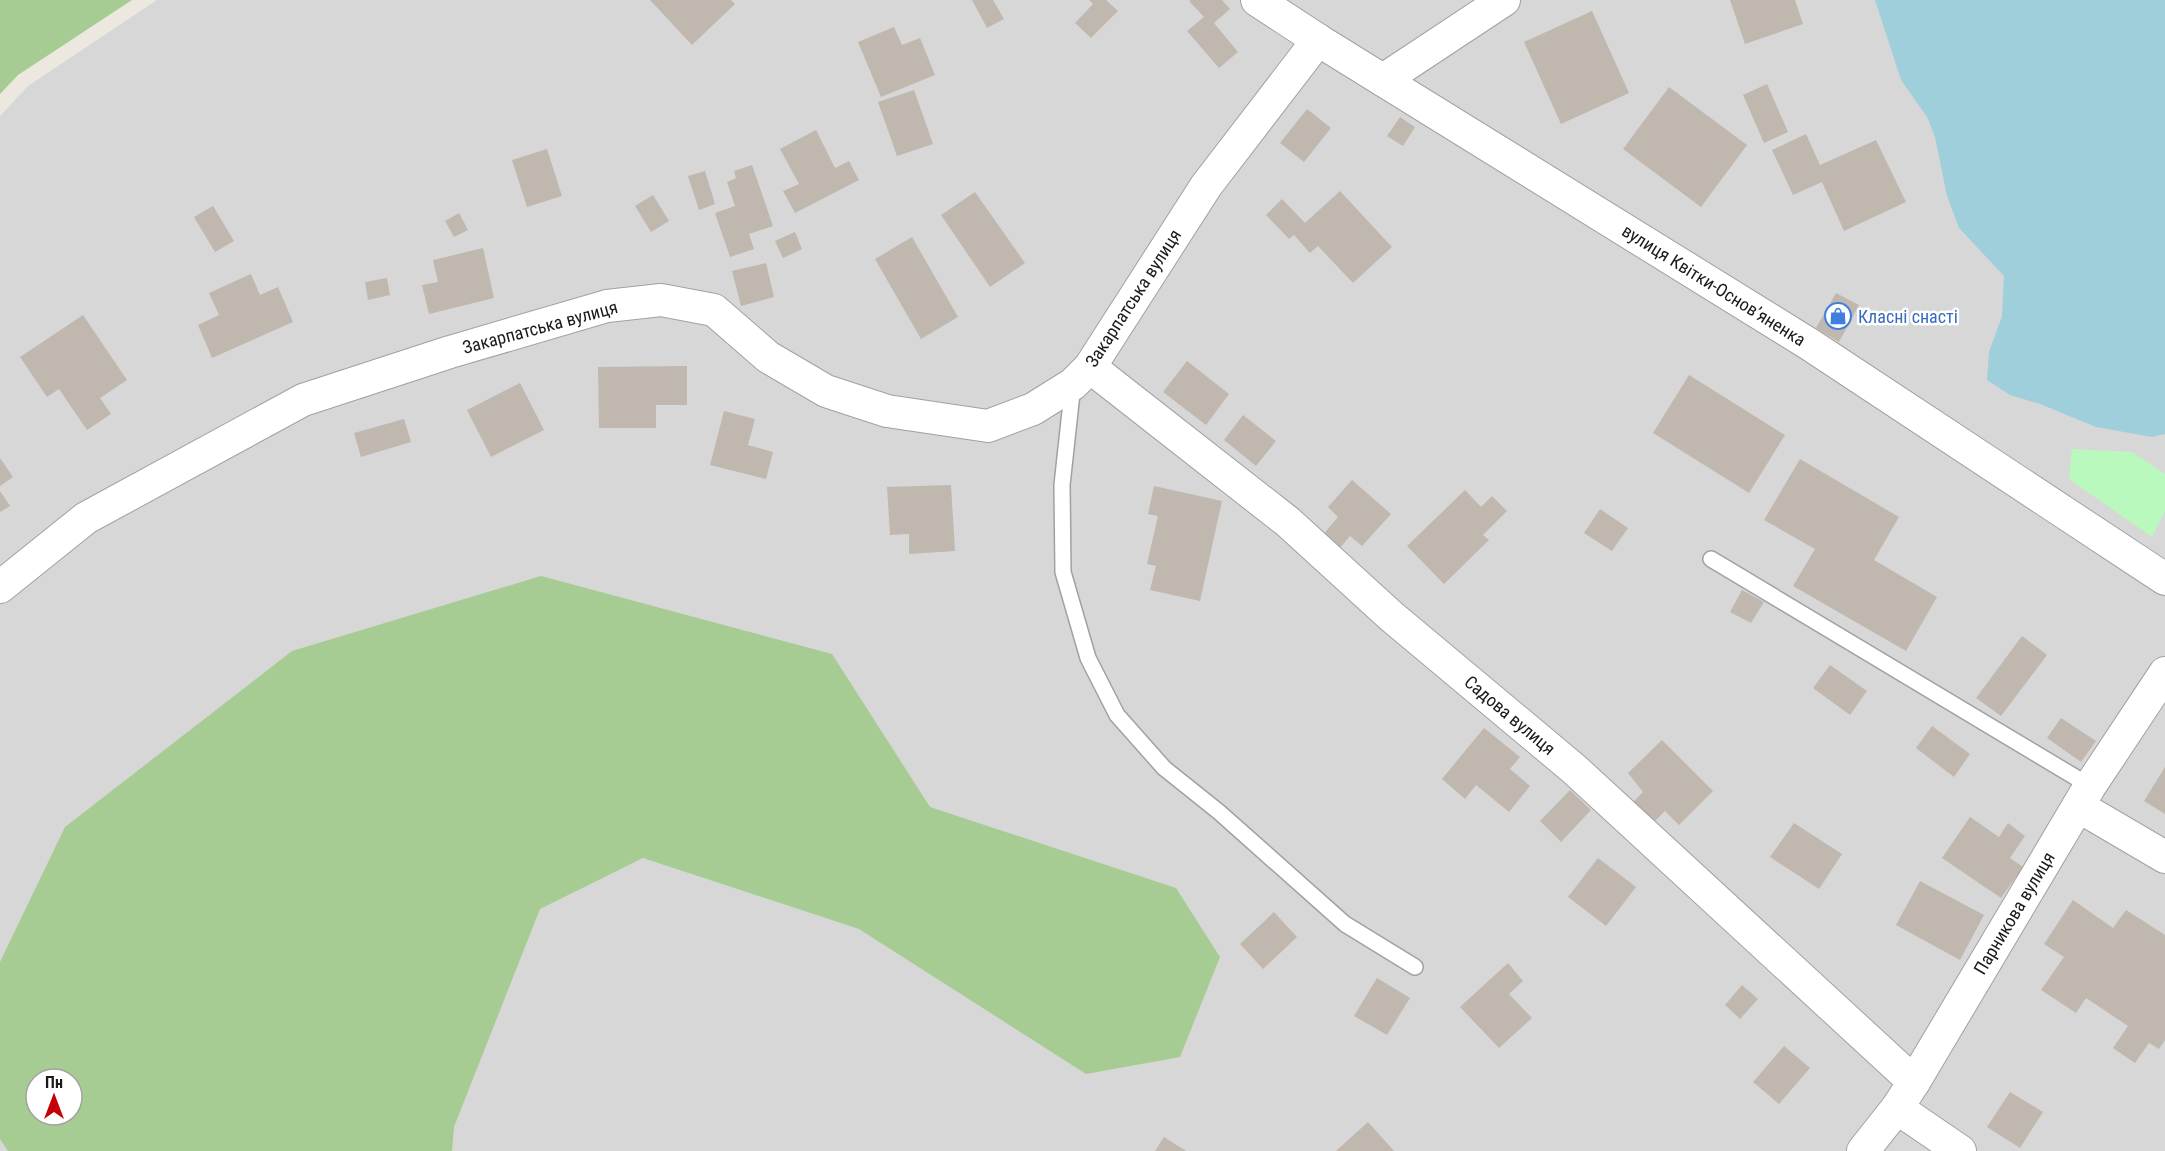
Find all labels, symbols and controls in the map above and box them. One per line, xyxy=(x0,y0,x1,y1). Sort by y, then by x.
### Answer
street label: вулиця Квітки-Основ’яненка xyxy=(1618,220,1810,350)
street label: Закарпатська вулиця xyxy=(1081,225,1185,371)
street label: Закарпатська вулиця xyxy=(460,296,620,358)
shop icon: Класні снасті xyxy=(1823,301,1853,331)
place label: Класні снасті xyxy=(1858,306,1958,327)
street label: Садова вулиця xyxy=(1460,671,1560,759)
street label: Парникова вулиця xyxy=(1969,848,2059,978)
north arrow xyxy=(24,1067,84,1127)
text: Пн xyxy=(45,1073,63,1092)

